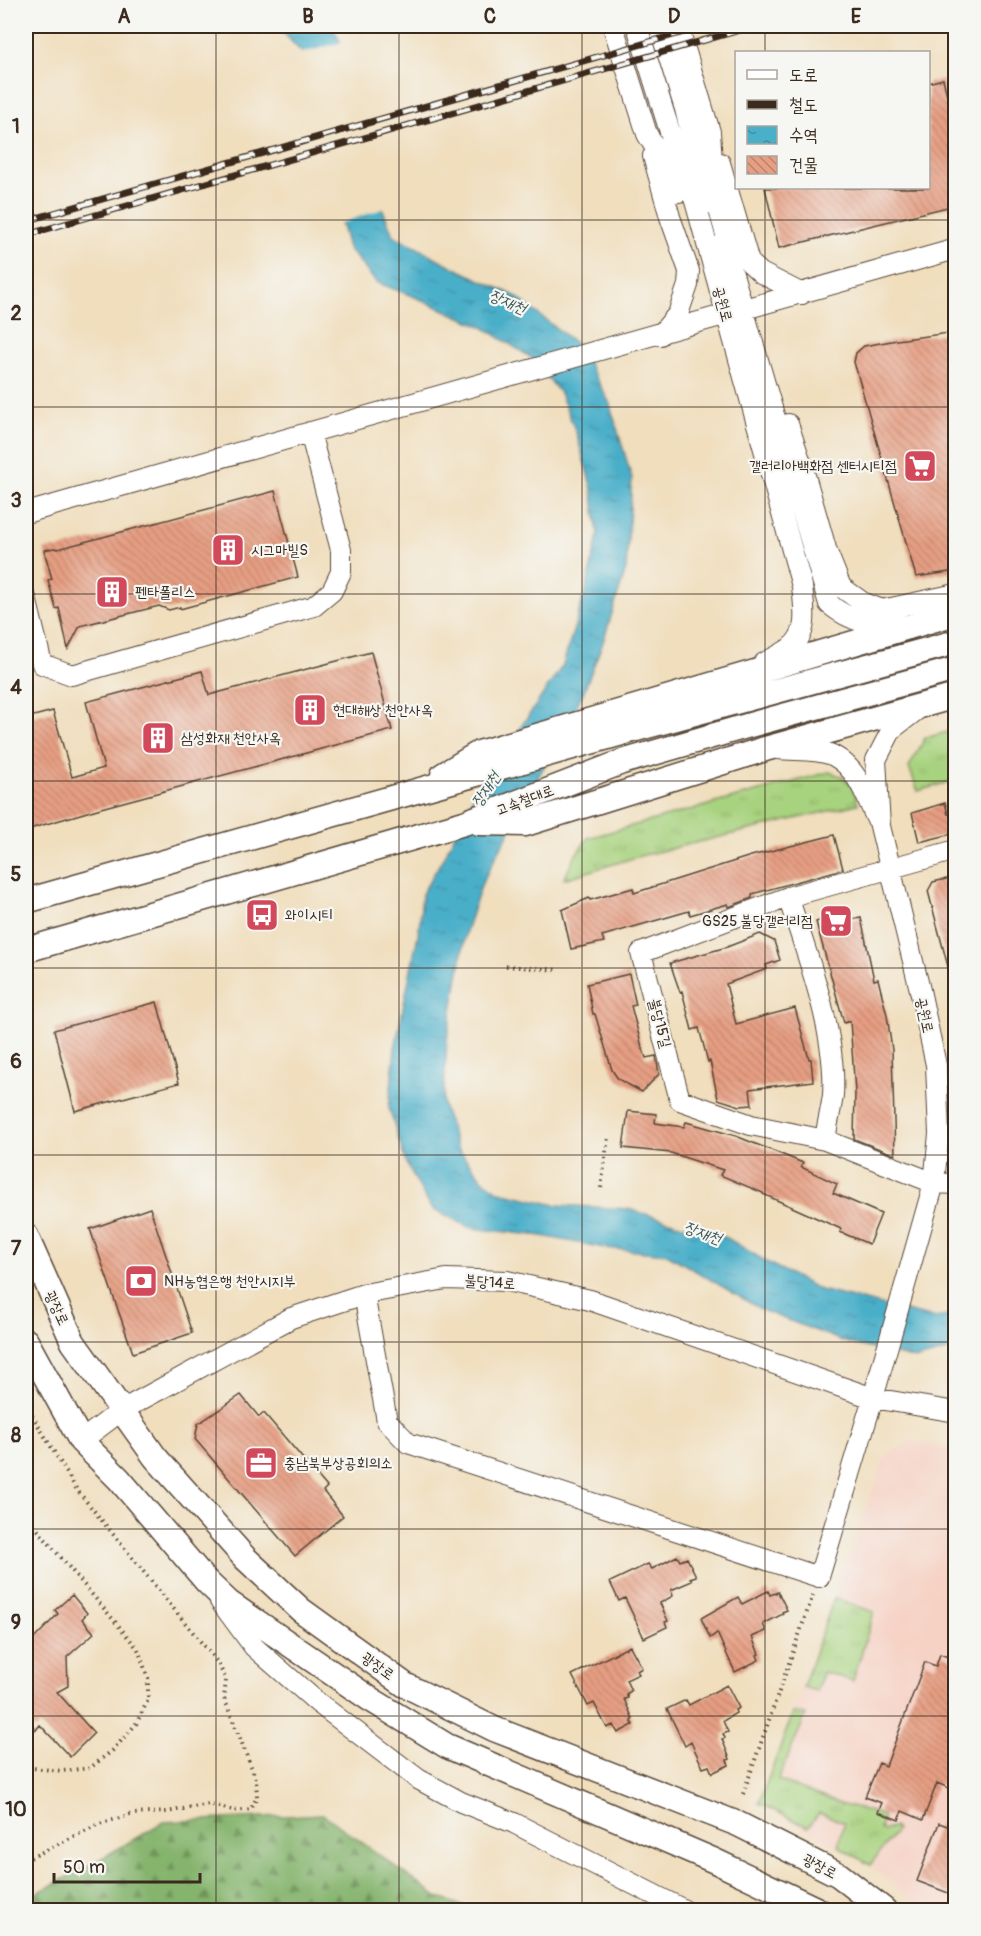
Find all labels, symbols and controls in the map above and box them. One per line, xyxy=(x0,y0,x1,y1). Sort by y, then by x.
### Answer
text: A xyxy=(118,4,131,29)
text: B xyxy=(302,4,314,29)
text: C xyxy=(484,4,496,29)
text: D xyxy=(668,4,681,29)
text: E xyxy=(851,4,862,29)
legend xyxy=(735,51,930,189)
text: 도로 xyxy=(789,64,818,87)
text: 철도 xyxy=(789,94,818,117)
text: 1 xyxy=(12,114,20,139)
text: 수역 xyxy=(789,124,818,147)
text: 건물 xyxy=(789,154,818,177)
street label: 공원로 xyxy=(709,284,736,324)
water label: 장재천 xyxy=(486,285,531,320)
text: 2 xyxy=(10,301,22,326)
supermarket icon: 갤러리아백화점 센터시티점 xyxy=(902,448,938,484)
place label: 갤러리아백화점 센터시티점 xyxy=(749,457,897,476)
text: 3 xyxy=(10,488,22,513)
building icon: 시그마빌S xyxy=(210,532,246,568)
place label: 시그마빌S xyxy=(251,541,308,560)
building icon: 펜타폴리스 xyxy=(94,574,130,610)
place label: 펜타폴리스 xyxy=(135,583,195,602)
text: 4 xyxy=(10,675,22,700)
building icon: 현대해상 천안사옥 xyxy=(292,692,328,728)
place label: 현대해상 천안사옥 xyxy=(333,701,433,720)
building icon: 삼성화재 천안사옥 xyxy=(140,720,176,756)
place label: 삼성화재 천안사옥 xyxy=(181,729,281,748)
water label: 장재천 xyxy=(467,766,506,811)
street label: 고속철대로 xyxy=(494,781,557,820)
text: 5 xyxy=(11,862,22,887)
bus stop icon: 와이시티 xyxy=(244,897,280,933)
supermarket icon: GS25 불당갤러리점 xyxy=(818,903,854,939)
place label: 와이시티 xyxy=(285,906,333,925)
place label: GS25 불당갤러리점 xyxy=(702,912,813,931)
street label: 공원로 xyxy=(911,995,938,1035)
street label: 불당15길 xyxy=(644,996,675,1050)
text: 6 xyxy=(10,1049,22,1074)
water label: 장재천 xyxy=(681,1217,726,1250)
text: 7 xyxy=(11,1236,22,1261)
bank icon: NH농협은행 천안시지부 xyxy=(123,1263,159,1299)
street label: 불당14로 xyxy=(464,1271,516,1294)
place label: NH농협은행 천안시지부 xyxy=(164,1272,296,1291)
street label: 광장로 xyxy=(40,1288,73,1329)
text: 8 xyxy=(11,1423,21,1448)
office icon: 충남북부상공회의소 xyxy=(243,1445,279,1481)
place label: 충남북부상공회의소 xyxy=(284,1454,393,1473)
text: 9 xyxy=(11,1610,21,1635)
street label: 광장로 xyxy=(357,1648,398,1685)
text: 10 xyxy=(5,1797,27,1822)
scale bar xyxy=(54,1846,200,1884)
street label: 광장로 xyxy=(799,1850,840,1883)
text: 50 m xyxy=(63,1856,105,1879)

